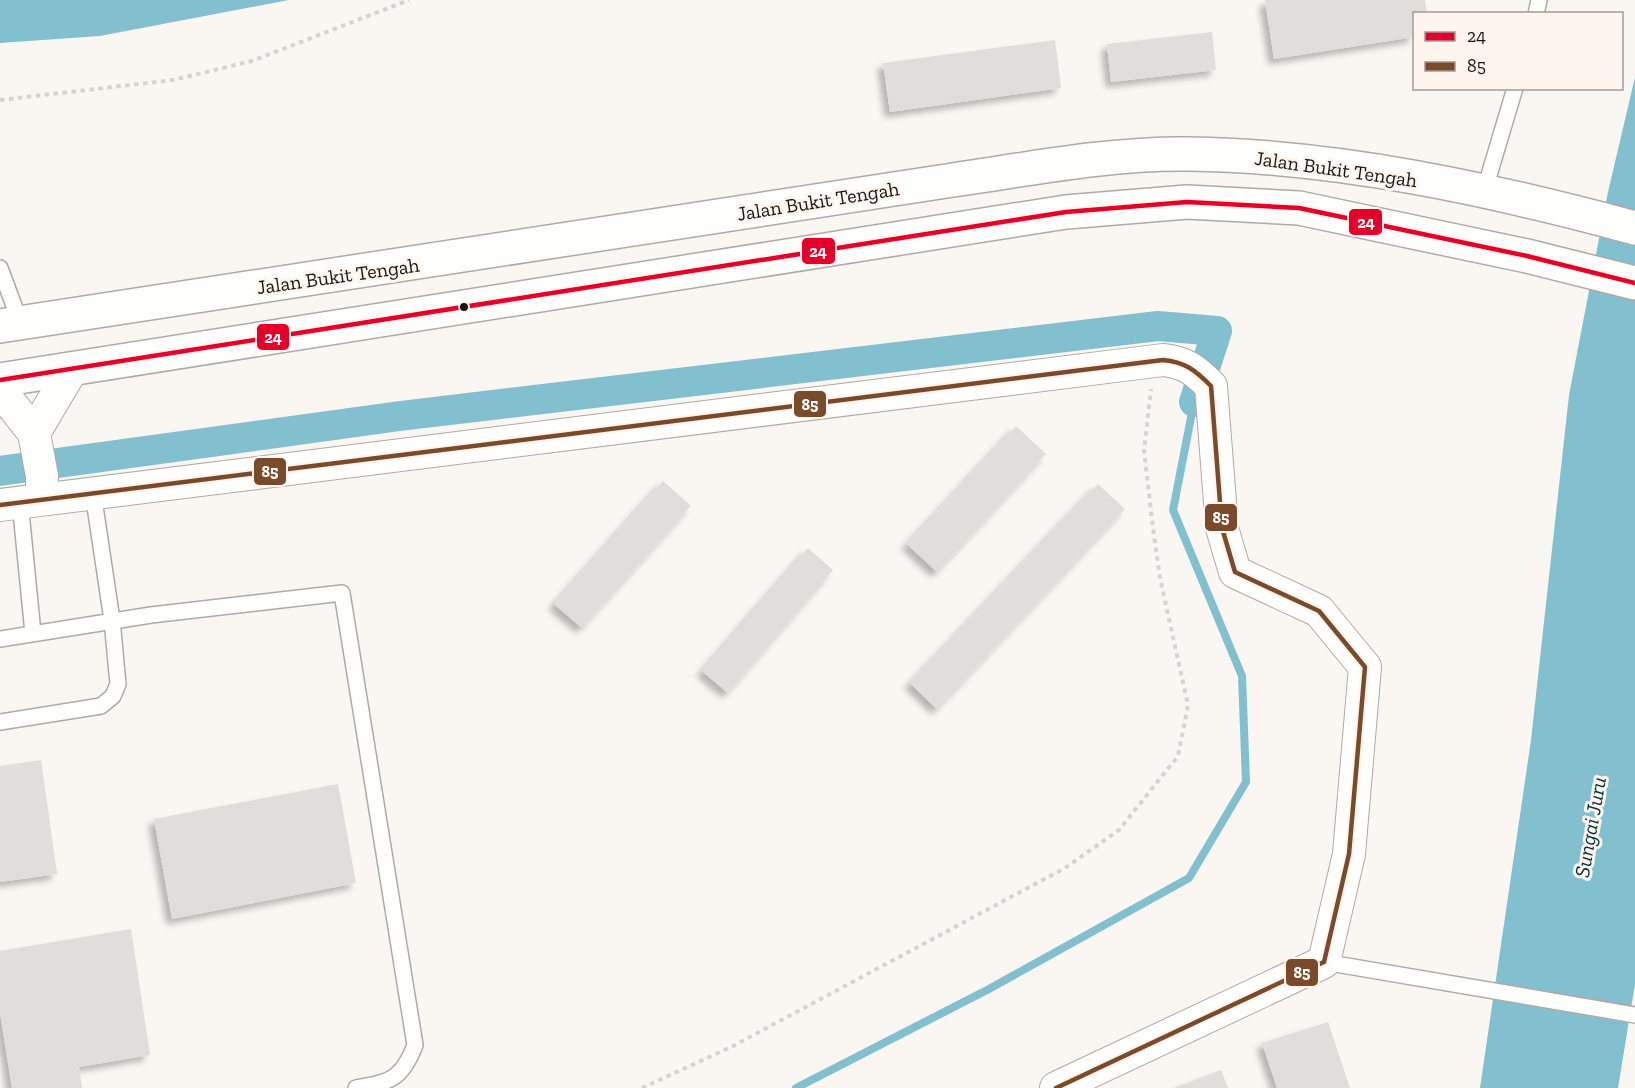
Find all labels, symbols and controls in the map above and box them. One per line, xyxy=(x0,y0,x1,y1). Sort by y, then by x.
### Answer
legend xyxy=(1413,12,1623,90)
text: 24 xyxy=(1467,25,1486,47)
text: 85 xyxy=(1467,55,1486,77)
street label: Jalan Bukit Tengah xyxy=(1253,146,1420,192)
street label: Jalan Bukit Tengah xyxy=(735,176,902,226)
line badge: 24 xyxy=(1348,208,1383,236)
text: 24 xyxy=(1357,213,1375,232)
line badge: 24 xyxy=(801,237,836,265)
text: 24 xyxy=(809,242,827,261)
street label: Jalan Bukit Tengah xyxy=(255,253,422,299)
unlabelled marker xyxy=(458,301,470,313)
line badge: 24 xyxy=(256,323,290,351)
text: 24 xyxy=(264,328,282,347)
line badge: 85 xyxy=(793,390,827,418)
text: 85 xyxy=(802,395,818,414)
line badge: 85 xyxy=(253,457,287,486)
text: 85 xyxy=(262,462,278,481)
line badge: 85 xyxy=(1204,503,1238,532)
text: 85 xyxy=(1213,508,1229,527)
water label: Sungai Juru xyxy=(1569,775,1611,879)
line badge: 85 xyxy=(1285,958,1319,987)
text: 85 xyxy=(1294,963,1310,982)

